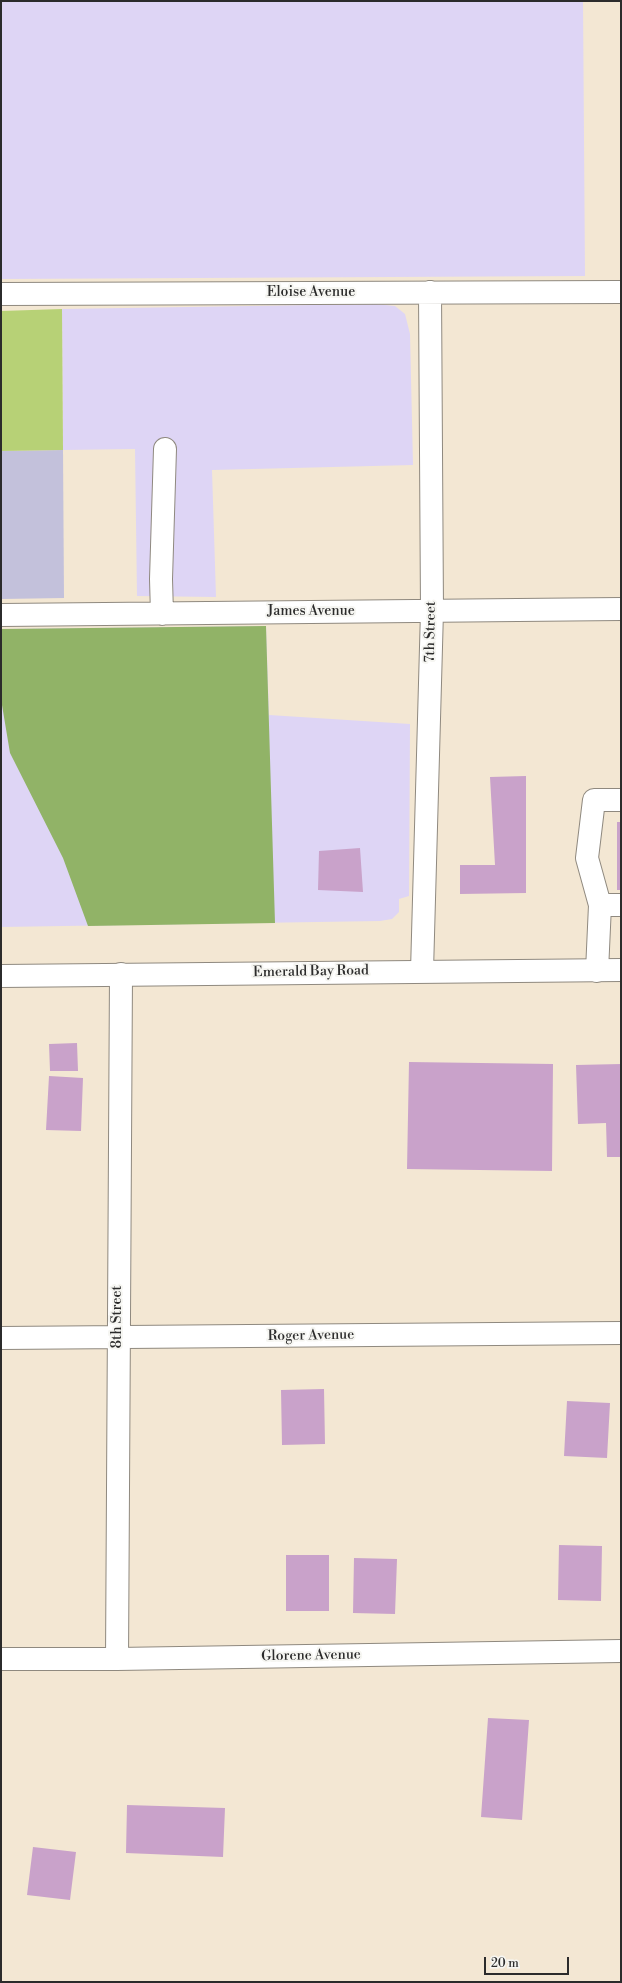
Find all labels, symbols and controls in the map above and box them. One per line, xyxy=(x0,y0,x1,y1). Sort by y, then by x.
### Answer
street label: Eloise Avenue xyxy=(267,285,355,301)
street label: 7th Street xyxy=(422,601,440,663)
street label: James Avenue xyxy=(267,604,355,620)
street label: Emerald Bay Road xyxy=(253,963,369,981)
street label: 8th Street xyxy=(110,1286,126,1348)
street label: Roger Avenue xyxy=(268,1327,354,1345)
street label: Glorene Avenue xyxy=(261,1647,361,1665)
scale bar xyxy=(486,1949,571,1975)
text: 20 m xyxy=(491,1956,519,1971)

